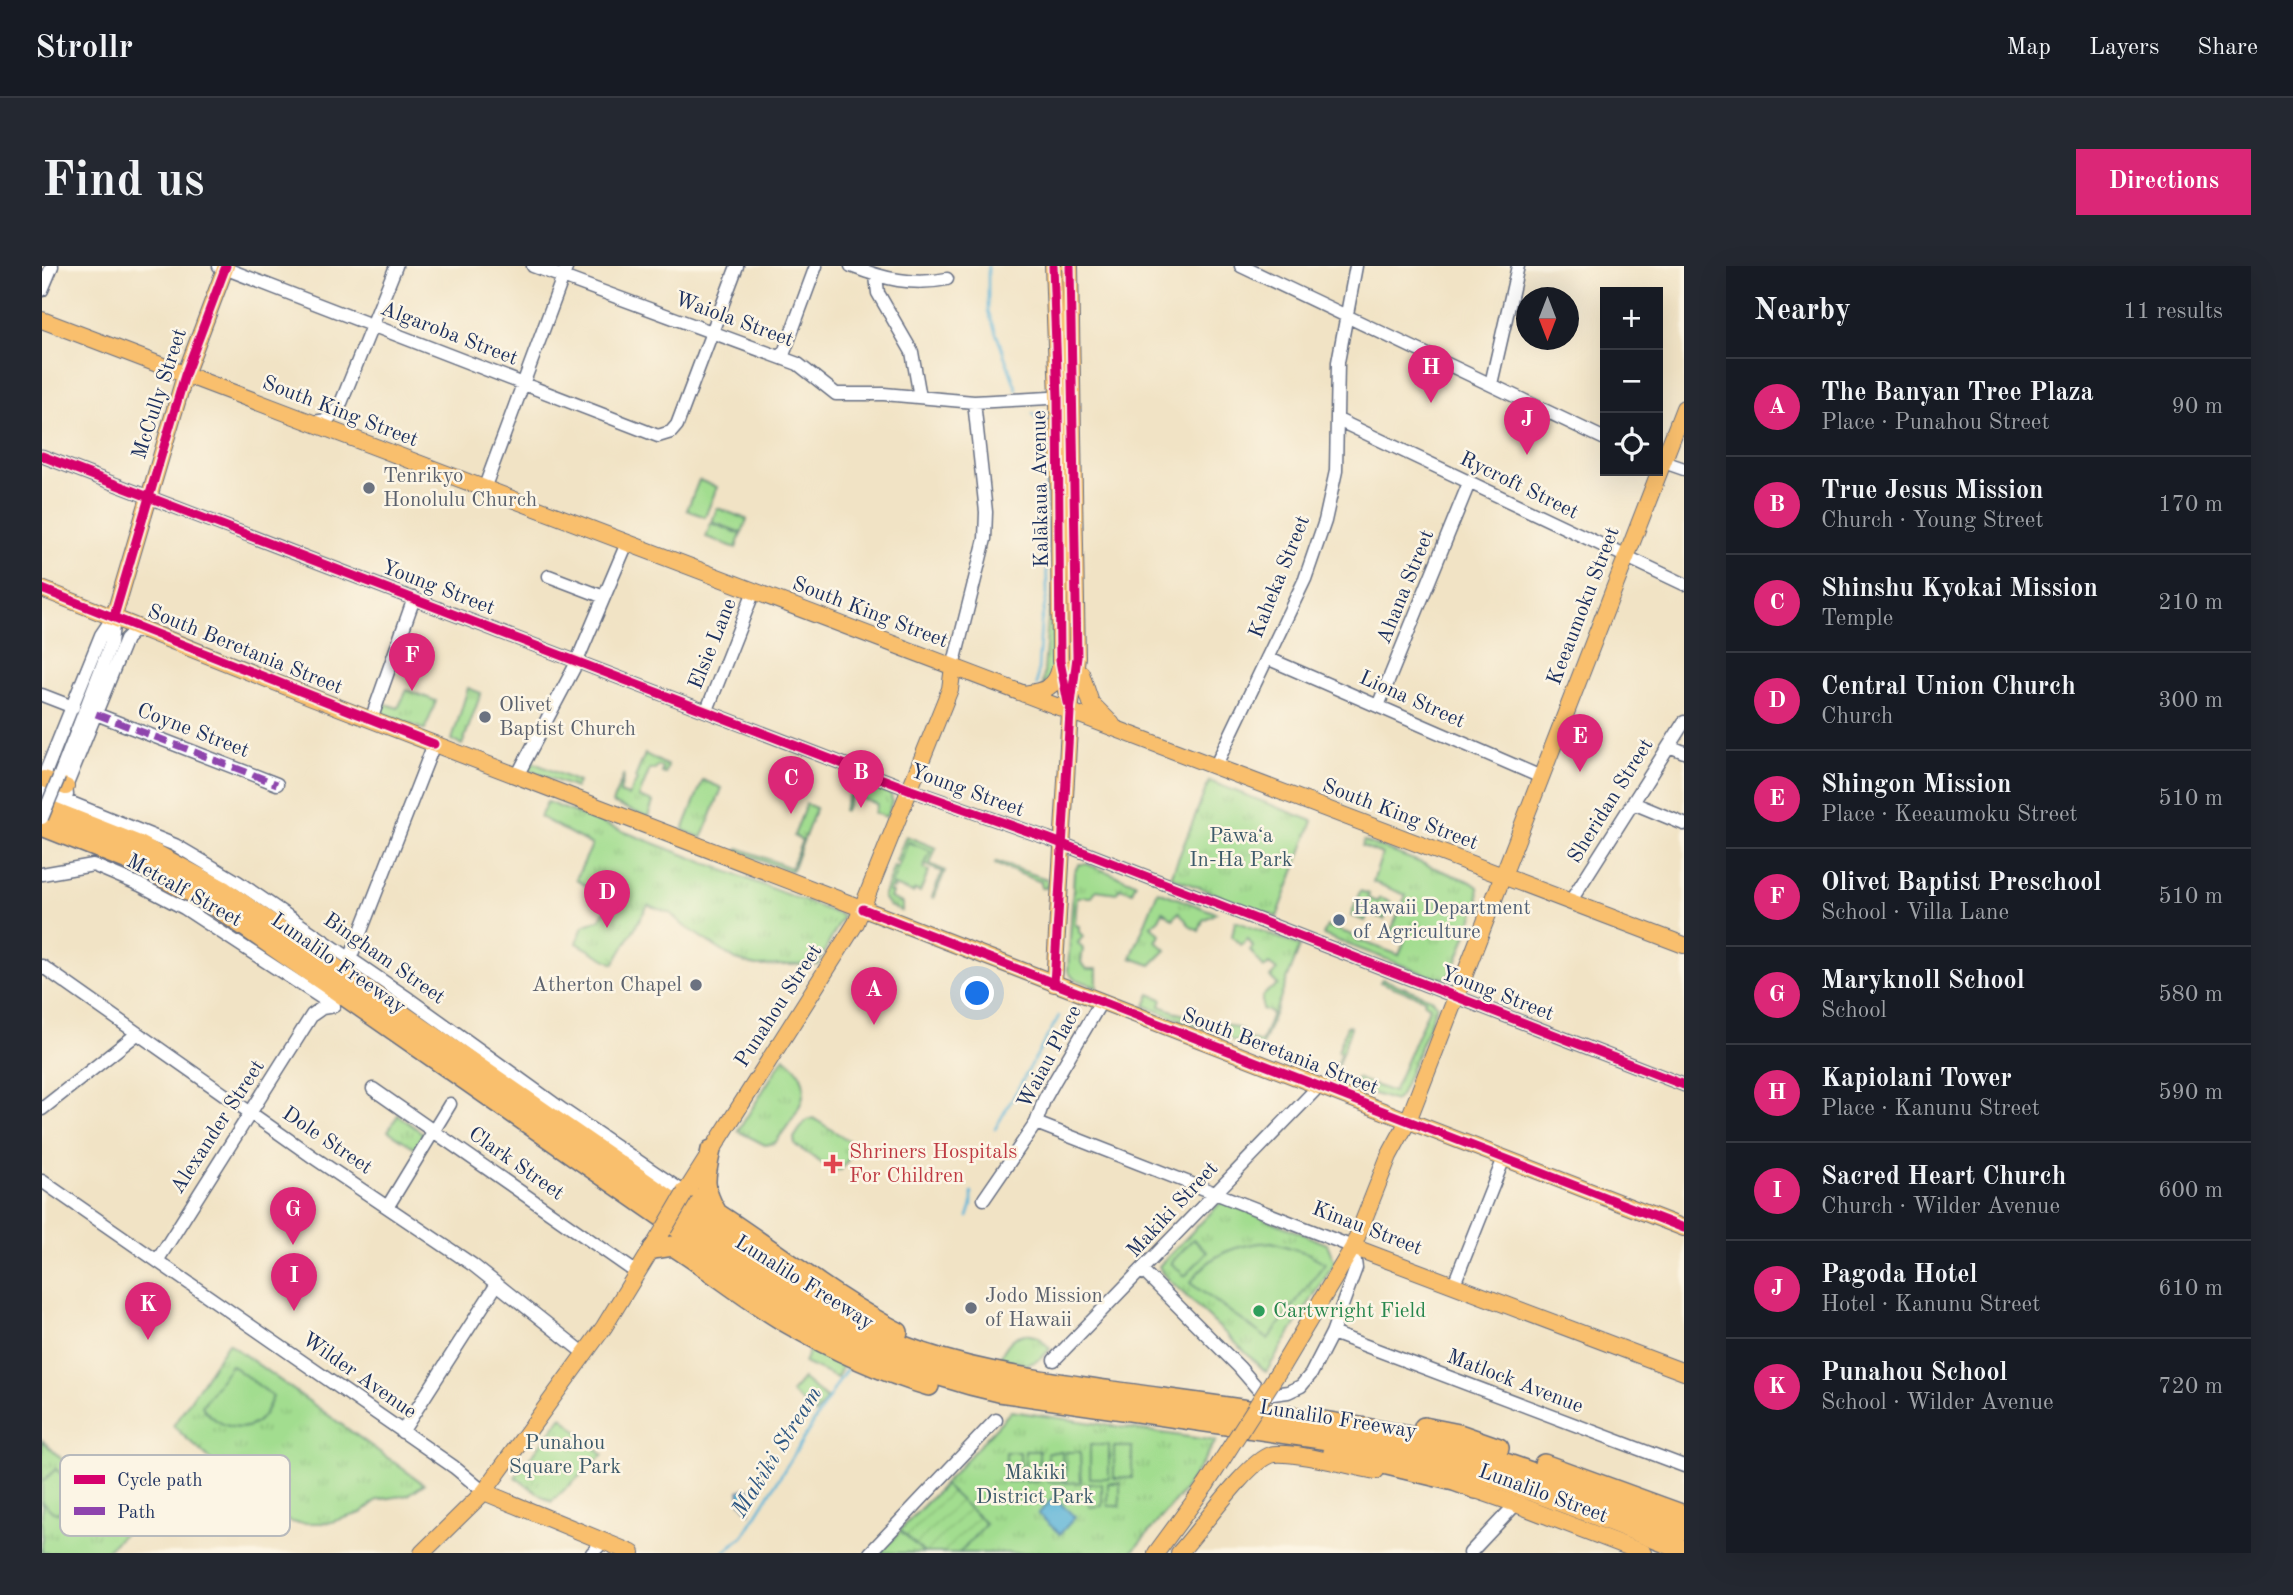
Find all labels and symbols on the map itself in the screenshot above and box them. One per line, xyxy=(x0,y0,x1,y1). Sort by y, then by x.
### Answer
north arrow xyxy=(1516,287,1579,350)
street label: Waiola Street xyxy=(672,289,796,351)
street label: Algaroba Street xyxy=(377,298,521,370)
street label: McCully Street xyxy=(129,326,191,462)
pin: H xyxy=(1408,345,1454,403)
street label: South King Street xyxy=(259,373,421,451)
pin: J xyxy=(1504,397,1550,455)
street label: Kalākaua Avenue xyxy=(1029,410,1053,568)
street label: Rycroft Street xyxy=(1456,448,1582,524)
place label: Tenrikyo Honolulu Church xyxy=(383,466,537,511)
marker: Tenrikyo Honolulu Church xyxy=(361,480,377,496)
street label: Kaheka Street xyxy=(1246,513,1314,641)
street label: Keeaumoku Street xyxy=(1544,524,1624,688)
street label: Ahana Street xyxy=(1374,527,1438,647)
street label: Young Street xyxy=(378,557,498,619)
street label: South King Street xyxy=(789,574,951,652)
street label: Elsie Lane xyxy=(685,596,741,692)
street label: South Beretania Street xyxy=(144,601,346,699)
pin: F xyxy=(389,633,435,691)
street label: Liona Street xyxy=(1356,667,1468,733)
place label: Olivet Baptist Church xyxy=(499,695,636,740)
street label: Coyne Street xyxy=(134,700,252,762)
marker: Olivet Baptist Church xyxy=(477,709,493,725)
pin: E xyxy=(1557,714,1603,772)
street label: Sheridan Street xyxy=(1564,735,1658,867)
pin: B xyxy=(838,750,884,808)
pin: C xyxy=(768,756,814,814)
street label: Young Street xyxy=(907,761,1027,821)
street label: South King Street xyxy=(1319,776,1481,854)
park label: Pāwaʻa In-Ha Park xyxy=(1189,826,1293,871)
street label: Metcalf Street xyxy=(123,851,245,931)
pin: D xyxy=(584,870,630,928)
place label: Hawaii Department of Agriculture xyxy=(1353,898,1531,943)
street label: Bingham Street xyxy=(319,909,449,1009)
street label: Lunalilo Freeway xyxy=(267,910,409,1018)
marker: Hawaii Department of Agriculture xyxy=(1331,912,1347,928)
street label: Punahou Street xyxy=(732,941,826,1071)
street label: Young Street xyxy=(1437,963,1557,1025)
pin: A xyxy=(851,967,897,1025)
place label: Atherton Chapel xyxy=(532,975,682,996)
your location xyxy=(960,976,994,1010)
marker: Atherton Chapel xyxy=(688,977,704,993)
street label: Waiau Place xyxy=(1014,1002,1086,1112)
street label: South Beretania Street xyxy=(1179,1005,1381,1099)
street label: Alexander Street xyxy=(167,1056,269,1198)
street label: Dole Street xyxy=(278,1103,376,1179)
street label: Clark Street xyxy=(464,1124,568,1204)
place label: Shriners Hospitals For Children xyxy=(849,1142,1017,1187)
marker: Shriners Hospitals For Children xyxy=(823,1154,843,1174)
street label: Makiki Street xyxy=(1123,1158,1223,1262)
pin: G xyxy=(270,1187,316,1245)
street label: Kinau Street xyxy=(1309,1198,1425,1260)
street label: Lunalilo Freeway xyxy=(731,1232,877,1334)
pin: I xyxy=(271,1253,317,1311)
pin: K xyxy=(125,1282,171,1340)
place label: Jodo Mission of Hawaii xyxy=(985,1286,1103,1331)
marker: Jodo Mission of Hawaii xyxy=(963,1300,979,1316)
place label: Cartwright Field xyxy=(1273,1301,1426,1322)
marker: Cartwright Field xyxy=(1251,1303,1267,1319)
street label: Wilder Avenue xyxy=(298,1329,420,1423)
street label: Matlock Avenue xyxy=(1444,1346,1586,1418)
water label: Makiki Stream xyxy=(727,1383,826,1522)
street label: Lunalilo Freeway xyxy=(1258,1397,1418,1443)
park label: Punahou Square Park xyxy=(509,1433,621,1478)
legend xyxy=(60,1455,290,1536)
street label: Lunalilo Street xyxy=(1476,1461,1610,1527)
park label: Makiki District Park xyxy=(976,1463,1094,1508)
text: Cycle path xyxy=(117,1472,203,1491)
text: Path xyxy=(117,1504,155,1523)

